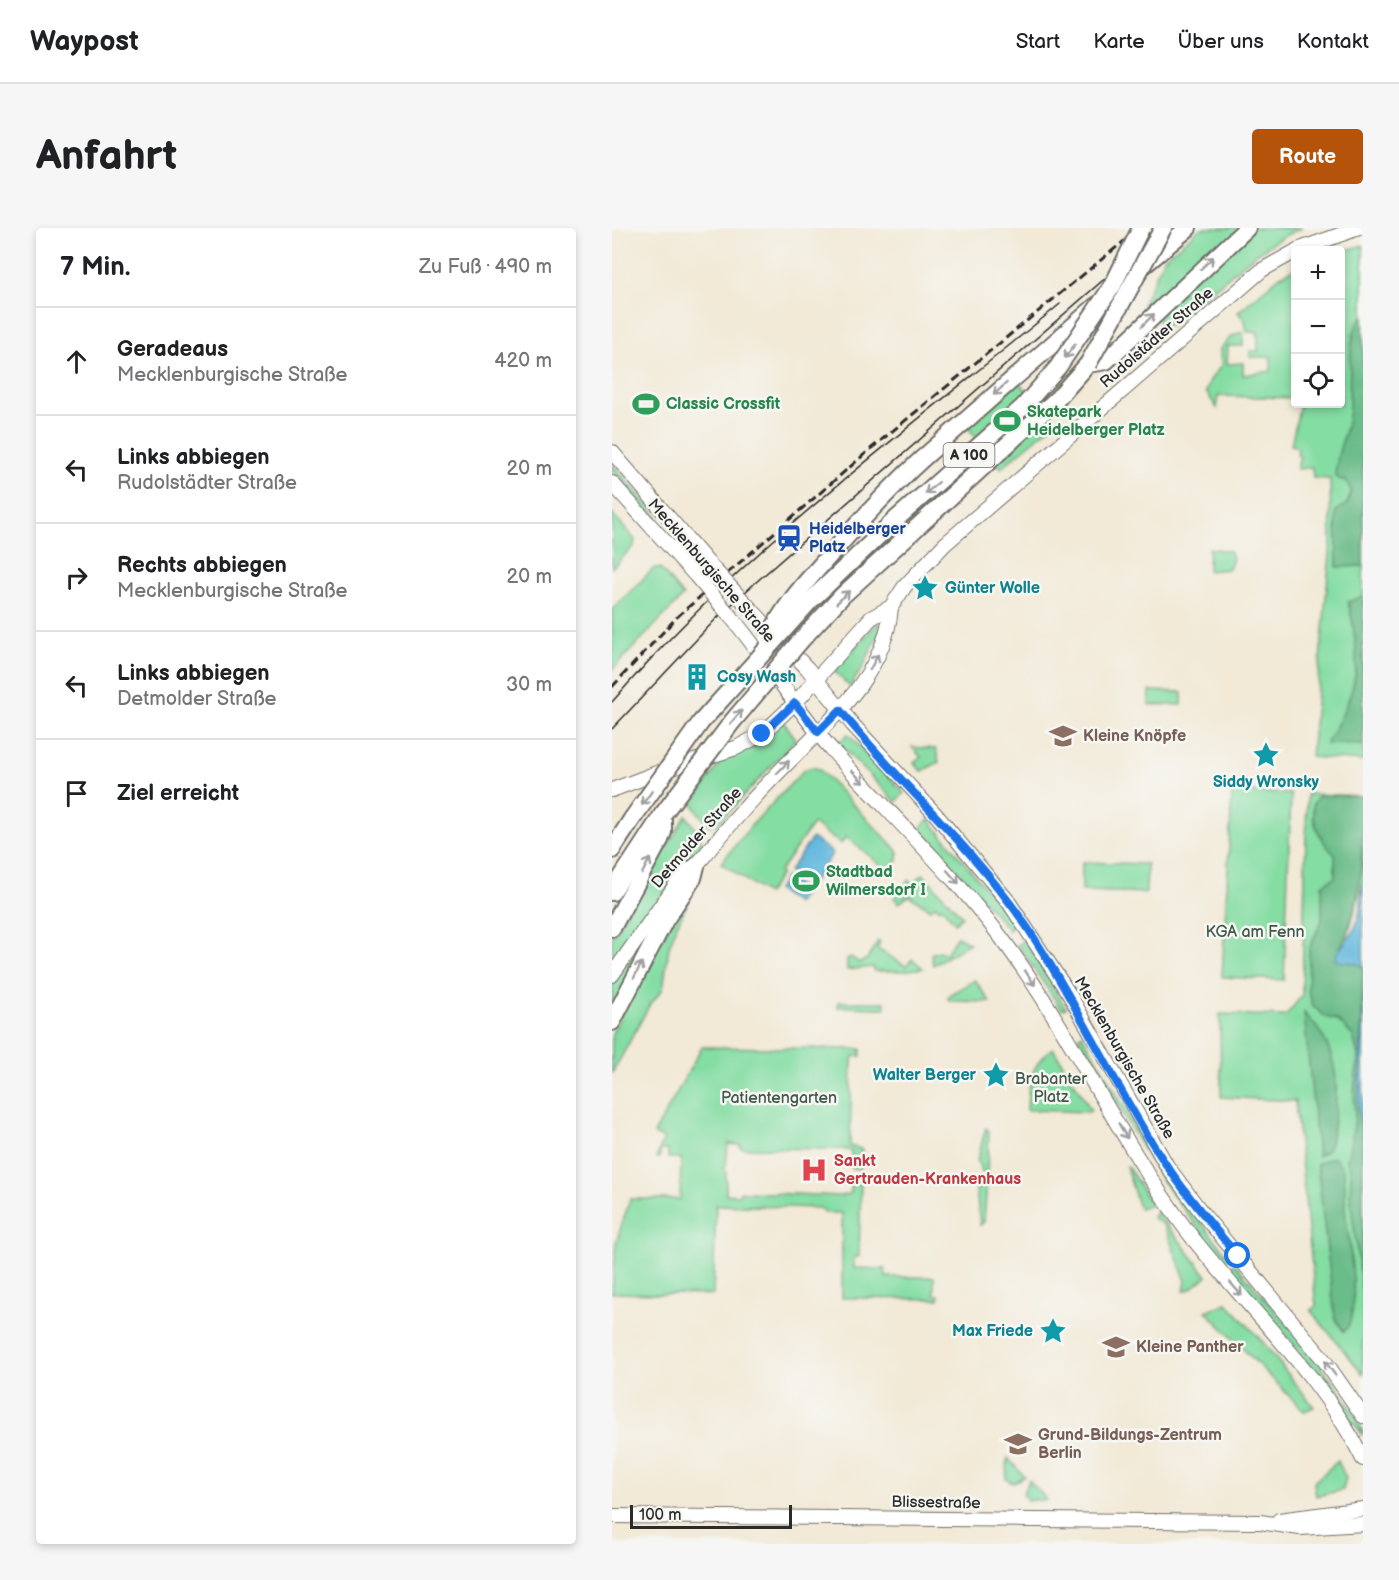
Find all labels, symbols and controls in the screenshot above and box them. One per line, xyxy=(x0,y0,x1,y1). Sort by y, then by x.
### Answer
text: Waypost xyxy=(30,25,139,58)
text: Start xyxy=(1016,29,1060,54)
text: Karte xyxy=(1093,29,1145,54)
text: Über uns xyxy=(1178,29,1264,54)
text: Kontakt xyxy=(1297,29,1369,54)
button: Route xyxy=(1252,129,1363,184)
text: Anfahrt xyxy=(36,131,177,182)
map controls xyxy=(1291,246,1345,408)
button: + xyxy=(1291,246,1345,300)
text: 7 Min. xyxy=(60,252,130,283)
text: Zu Fuß · 490 m xyxy=(419,255,552,279)
one-way arrow xyxy=(1199,256,1214,270)
street label: Rudolstädter Straße xyxy=(1096,283,1218,392)
button: − xyxy=(1291,300,1345,354)
one-way arrow xyxy=(1140,313,1155,328)
text: Geradeaus xyxy=(117,336,228,363)
one-way arrow xyxy=(1064,343,1077,359)
icon: ahead xyxy=(60,345,93,378)
text: 420 m xyxy=(494,349,552,373)
button: locate xyxy=(1291,354,1345,408)
text: Mecklenburgische Straße xyxy=(117,363,347,387)
one-way arrow xyxy=(993,382,1008,396)
sports icon: Classic Crossfit xyxy=(631,389,661,419)
place label: Classic Crossfit xyxy=(666,395,781,414)
place label: Skatepark Heidelberger Platz xyxy=(1027,403,1165,440)
sports icon: Skatepark Heidelberger Platz xyxy=(992,406,1022,436)
road number: A 100 xyxy=(944,443,994,467)
text: Links abbiegen xyxy=(117,444,270,471)
icon: left xyxy=(60,453,93,486)
text: 20 m xyxy=(507,457,552,481)
text: Rudolstädter Straße xyxy=(117,471,297,495)
one-way arrow xyxy=(925,481,940,495)
street label: Mecklenburgische Straße xyxy=(643,495,779,647)
place label: Heidelberger Platz xyxy=(809,520,906,557)
station icon: Heidelberger Platz xyxy=(774,523,804,553)
text: Rechts abbiegen xyxy=(117,552,287,579)
icon: right xyxy=(60,561,93,594)
text: 20 m xyxy=(507,565,552,589)
place icon: Günter Wolle xyxy=(910,573,940,603)
text: Mecklenburgische Straße xyxy=(117,579,347,603)
place label: Günter Wolle xyxy=(945,579,1040,598)
one-way arrow xyxy=(835,589,850,604)
one-way arrow xyxy=(868,653,880,671)
text: Links abbiegen xyxy=(117,660,270,687)
building icon: Cosy Wash xyxy=(682,662,712,692)
place label: Cosy Wash xyxy=(717,668,796,687)
icon: left xyxy=(60,669,93,702)
text: 30 m xyxy=(506,673,552,697)
text: Detmolder Straße xyxy=(117,687,276,711)
one-way arrow xyxy=(730,709,743,725)
route end xyxy=(748,720,774,746)
school or university icon: Kleine Knöpfe xyxy=(1048,721,1078,751)
place label: Kleine Knöpfe xyxy=(1083,727,1186,746)
place icon: Siddy Wronsky xyxy=(1251,740,1281,770)
one-way arrow xyxy=(775,760,790,775)
one-way arrow xyxy=(851,769,866,784)
place label: Siddy Wronsky xyxy=(1213,773,1320,792)
icon: arrive xyxy=(60,777,93,810)
text: Ziel erreicht xyxy=(117,780,239,807)
street label: Detmolder Straße xyxy=(648,783,746,892)
one-way arrow xyxy=(641,789,653,805)
one-way arrow xyxy=(641,857,653,875)
place label: Stadtbad Wilmersdorf I xyxy=(826,863,926,900)
sports icon: Stadtbad Wilmersdorf I xyxy=(791,866,821,896)
one-way arrow xyxy=(946,869,960,884)
park label: KGA am Fenn xyxy=(1205,923,1305,942)
one-way arrow xyxy=(633,961,644,979)
one-way arrow xyxy=(1024,970,1036,986)
street label: Mecklenburgische Straße xyxy=(1070,973,1179,1143)
place icon: Walter Berger xyxy=(981,1060,1011,1090)
place label: Walter Berger xyxy=(873,1066,977,1085)
park label: Brabanter Platz xyxy=(1015,1070,1087,1107)
park label: Patientengarten xyxy=(721,1089,837,1108)
one-way arrow xyxy=(1118,1122,1130,1139)
place label: Sankt Gertrauden-Krankenhaus xyxy=(834,1152,1021,1189)
hospital icon: Sankt Gertrauden-Krankenhaus xyxy=(799,1155,829,1185)
route start xyxy=(1224,1242,1250,1268)
one-way arrow xyxy=(1230,1281,1243,1297)
place icon: Max Friede xyxy=(1038,1316,1068,1346)
place label: Max Friede xyxy=(952,1322,1033,1341)
school or university icon: Kleine Panther xyxy=(1101,1332,1131,1362)
place label: Kleine Panther xyxy=(1136,1338,1244,1357)
one-way arrow xyxy=(1324,1360,1336,1376)
place label: Grund-Bildungs-Zentrum Berlin xyxy=(1038,1426,1222,1463)
school or university icon: Grund-Bildungs-Zentrum Berlin xyxy=(1003,1429,1033,1459)
street label: Blissestraße xyxy=(891,1493,981,1513)
scale bar xyxy=(630,1502,792,1530)
text: 100 m xyxy=(639,1506,682,1525)

